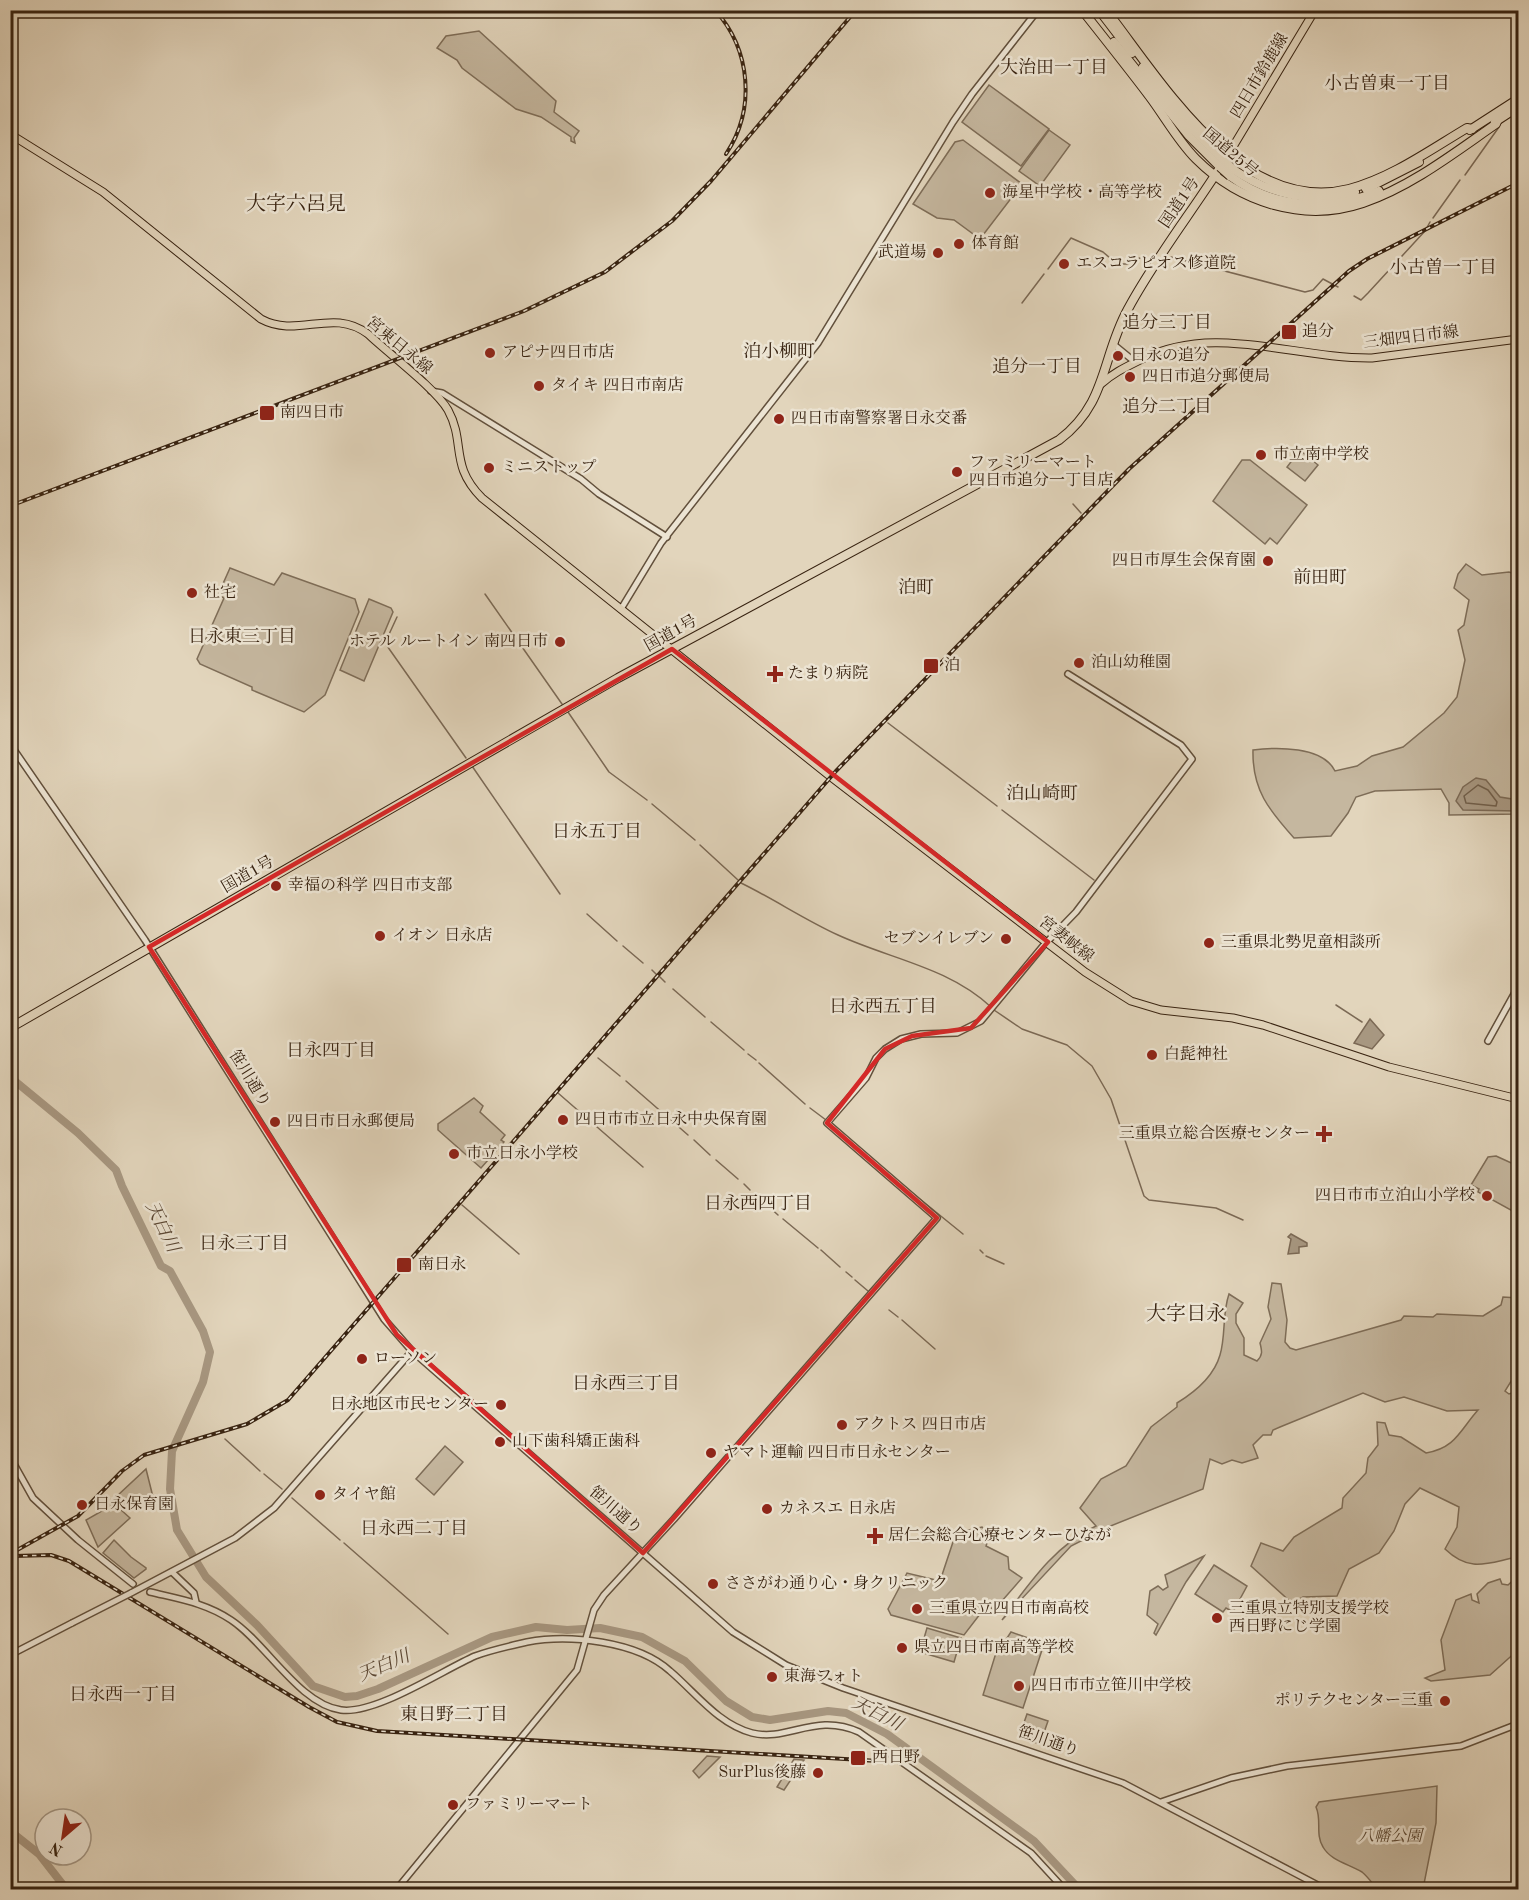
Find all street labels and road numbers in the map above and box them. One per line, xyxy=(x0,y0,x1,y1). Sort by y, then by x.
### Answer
street label: 四日市鈴鹿線 xyxy=(1227,30,1292,121)
street label: 国道25号 xyxy=(1199,124,1262,181)
street label: 国道1号 xyxy=(1156,174,1203,231)
street label: 宮東日永線 xyxy=(363,313,436,378)
street label: 三畑四日市線 xyxy=(1362,322,1460,352)
street label: 国道1号 xyxy=(641,611,700,655)
street label: 国道1号 xyxy=(218,852,277,896)
street label: 宮妻峡線 xyxy=(1036,912,1097,966)
street label: 笹川通り xyxy=(225,1047,274,1110)
street label: 笹川通り xyxy=(586,1482,646,1538)
street label: 笹川通り xyxy=(1015,1722,1082,1760)

